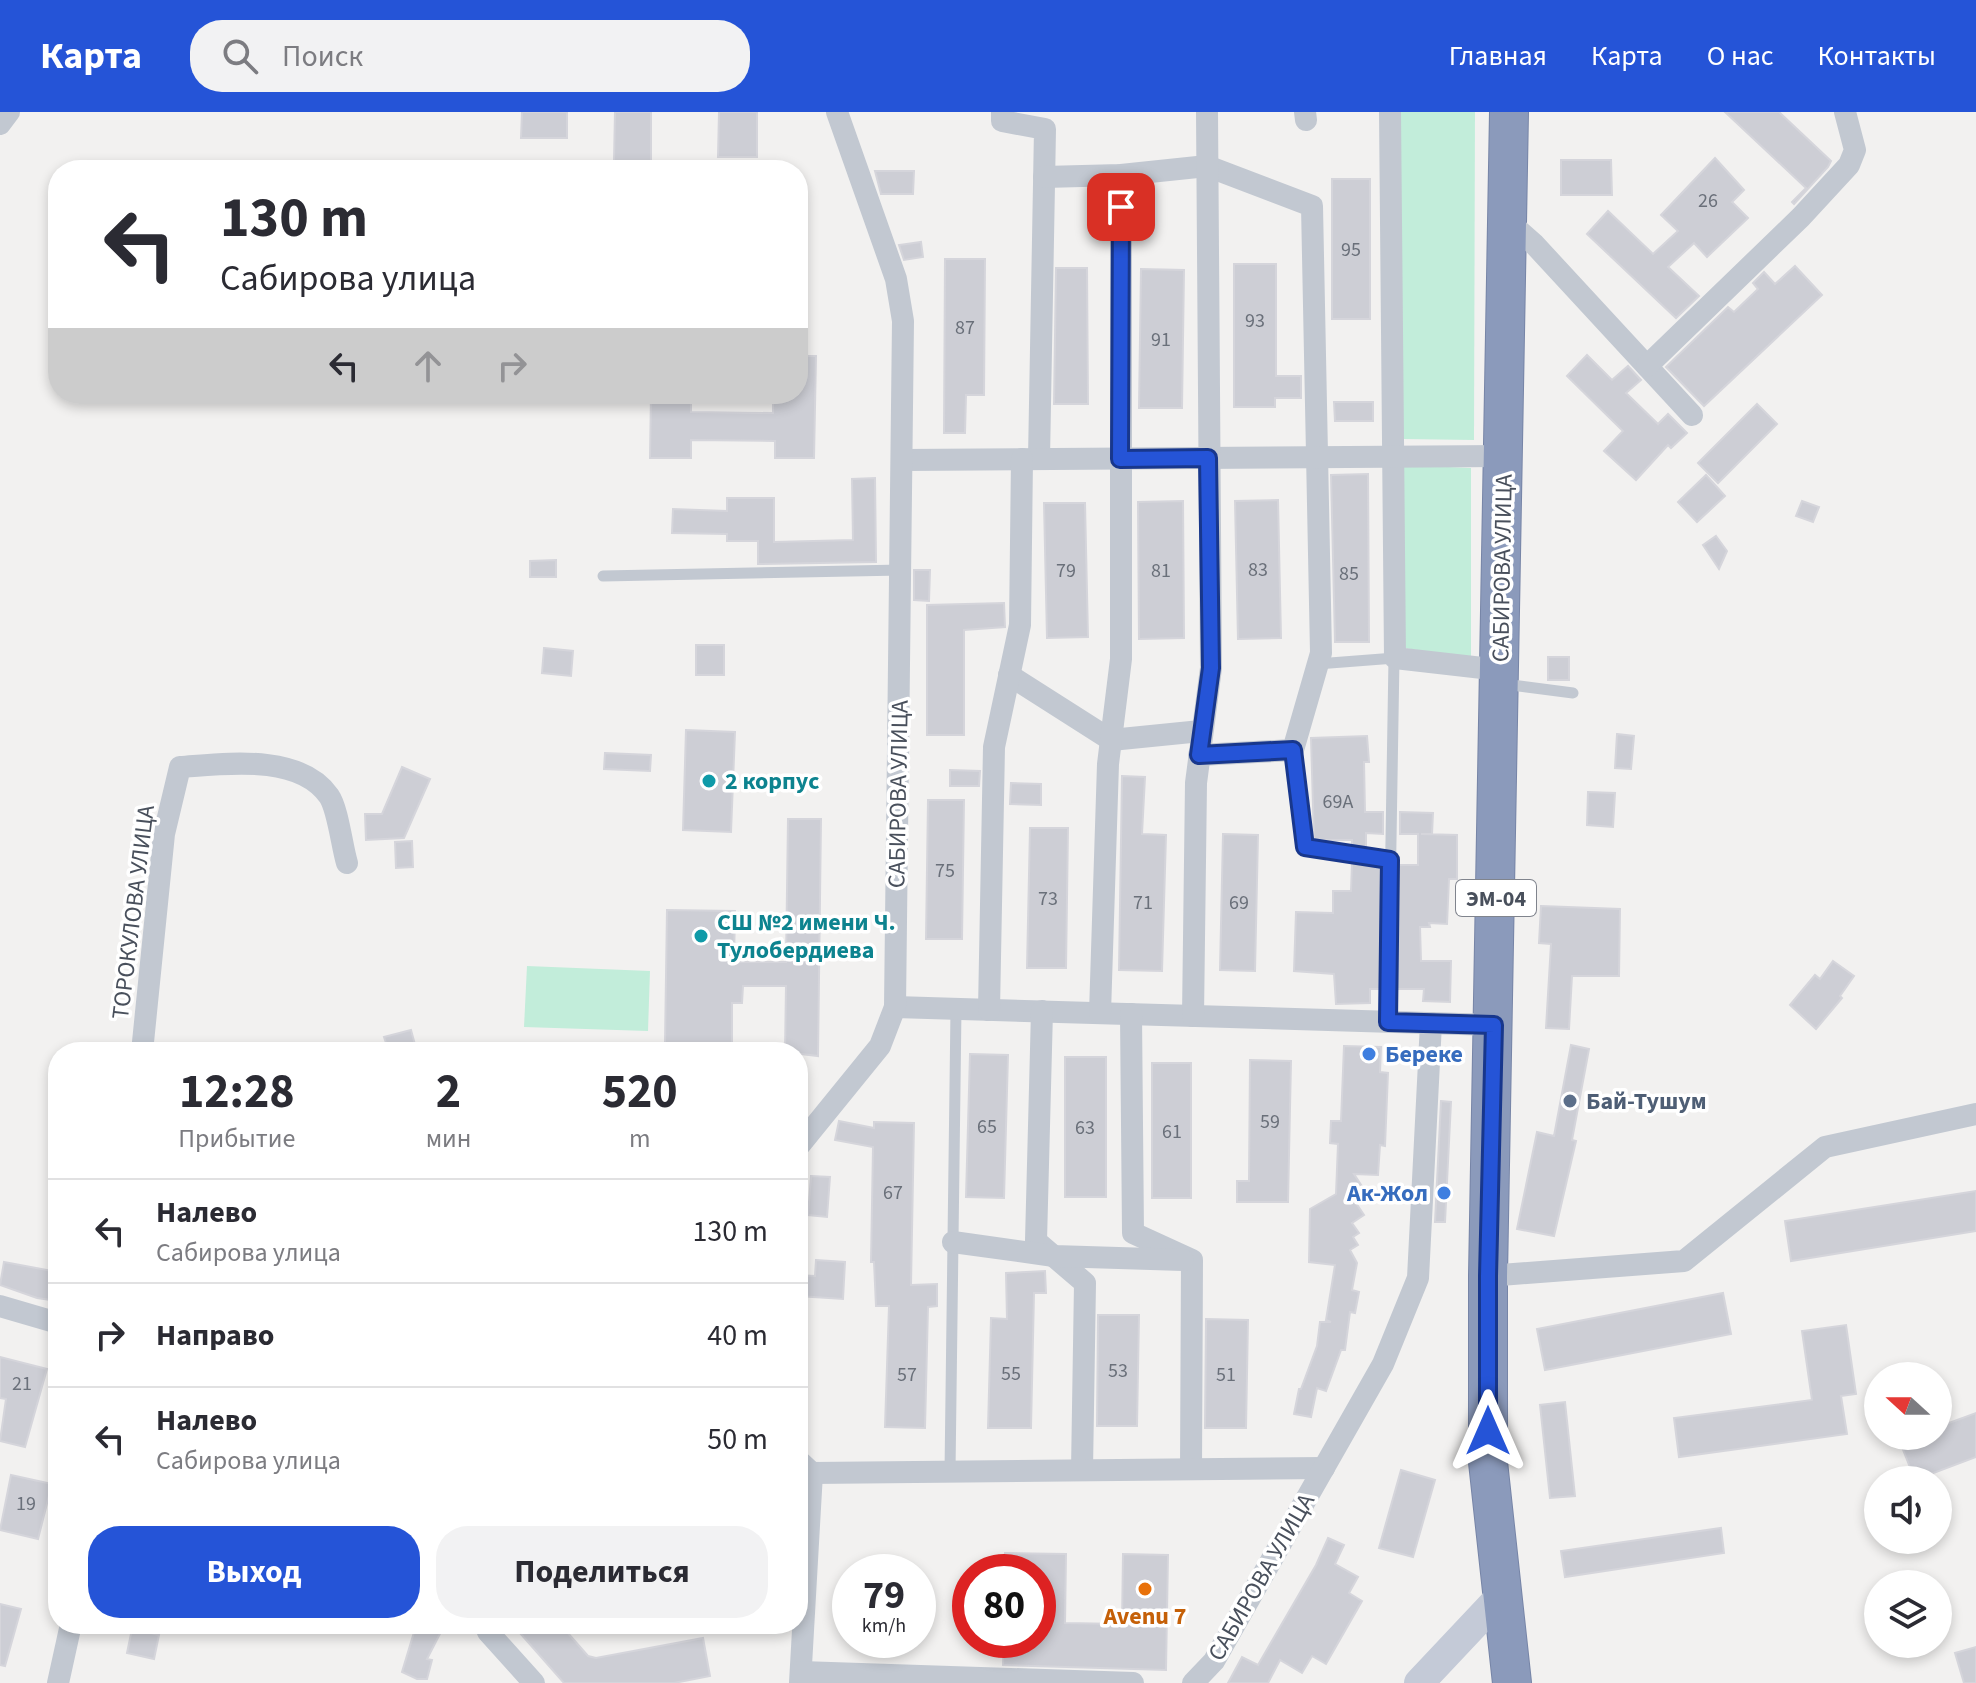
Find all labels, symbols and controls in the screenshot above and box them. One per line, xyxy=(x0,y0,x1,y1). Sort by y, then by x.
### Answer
search box xyxy=(190,20,750,92)
text: Карта xyxy=(40,29,142,83)
icon: search xyxy=(218,34,262,78)
text: Поиск xyxy=(282,35,363,78)
text: Главная xyxy=(1449,36,1547,76)
text: Карта xyxy=(1591,36,1663,76)
text: О нас xyxy=(1707,36,1774,76)
text: Контакты xyxy=(1818,36,1936,76)
pin xyxy=(1087,173,1155,241)
text: 130 m xyxy=(220,179,368,258)
icon: arrive xyxy=(1099,185,1143,229)
house number: 26 xyxy=(1698,187,1718,215)
icon: left xyxy=(88,192,192,296)
house number: 95 xyxy=(1341,236,1361,264)
text: Сабирова улица xyxy=(220,253,476,304)
house number: 93 xyxy=(1245,307,1265,335)
house number: 87 xyxy=(955,314,975,342)
house number: 91 xyxy=(1151,326,1171,354)
icon: left xyxy=(322,344,366,388)
icon: ahead xyxy=(406,344,450,388)
icon: right xyxy=(490,344,534,388)
street label: САБИРОВА УЛИЦА xyxy=(1483,474,1522,662)
house number: 83 xyxy=(1248,556,1268,584)
house number: 79 xyxy=(1056,557,1076,585)
house number: 81 xyxy=(1151,557,1171,585)
house number: 85 xyxy=(1339,560,1359,588)
street label: САБИРОВА УЛИЦА xyxy=(879,700,918,888)
place label: 2 корпус xyxy=(725,764,819,799)
marker: 2 корпус xyxy=(700,772,718,790)
house number: 69А xyxy=(1323,788,1353,816)
street label: ТОРОКУЛОВА УЛИЦА xyxy=(103,803,164,1021)
house number: 75 xyxy=(935,857,955,885)
road number: ЭМ-04 xyxy=(1456,880,1536,916)
house number: 73 xyxy=(1038,885,1058,913)
house number: 71 xyxy=(1133,889,1153,917)
house number: 69 xyxy=(1229,889,1249,917)
place label: СШ №2 имени Ч. Тулобердиева xyxy=(717,905,896,968)
marker: СШ №2 имени Ч. Тулобердиева xyxy=(692,927,710,945)
place label: Береке xyxy=(1385,1037,1463,1072)
marker: Береке xyxy=(1360,1045,1378,1063)
text: 12:28 xyxy=(179,1058,295,1126)
text: 2 xyxy=(436,1058,461,1126)
text: 520 xyxy=(602,1058,678,1126)
place label: Бай-Тушум xyxy=(1586,1084,1707,1119)
marker: Бай-Тушум xyxy=(1561,1092,1579,1110)
house number: 59 xyxy=(1260,1108,1280,1136)
house number: 65 xyxy=(977,1113,997,1141)
house number: 63 xyxy=(1075,1114,1095,1142)
house number: 61 xyxy=(1162,1118,1182,1146)
text: Прибытие xyxy=(178,1120,295,1157)
text: мин xyxy=(426,1120,471,1157)
text: m xyxy=(629,1120,650,1157)
place label: Ак-Жол xyxy=(1346,1176,1428,1211)
house number: 67 xyxy=(883,1179,903,1207)
marker: Ак-Жол xyxy=(1435,1184,1453,1202)
text: Налево xyxy=(156,1191,257,1234)
icon: left xyxy=(88,1209,132,1253)
text: 130 m xyxy=(692,1210,768,1253)
text: Сабирова улица xyxy=(156,1234,341,1271)
icon: right xyxy=(88,1313,132,1357)
text: Направо xyxy=(156,1314,274,1357)
text: 40 m xyxy=(707,1314,768,1357)
house number: 53 xyxy=(1108,1357,1128,1385)
house number: 55 xyxy=(1001,1360,1021,1388)
house number: 57 xyxy=(897,1361,917,1389)
house number: 51 xyxy=(1216,1361,1236,1389)
north arrow xyxy=(1864,1362,1952,1450)
map controls xyxy=(1864,1362,1952,1658)
house number: 21 xyxy=(12,1370,32,1398)
position arrow xyxy=(1446,1389,1530,1473)
text: Налево xyxy=(156,1399,257,1442)
icon: left xyxy=(88,1417,132,1461)
text: 50 m xyxy=(707,1418,768,1461)
text: Сабирова улица xyxy=(156,1442,341,1479)
button: sound xyxy=(1864,1466,1952,1554)
street label: САБИРОВА УЛИЦА xyxy=(1199,1487,1324,1667)
house number: 19 xyxy=(16,1490,36,1518)
button: Выход xyxy=(88,1526,420,1618)
button: Поделиться xyxy=(436,1526,768,1618)
speed limit sign: 80 xyxy=(952,1554,1056,1658)
text: 79 xyxy=(863,1567,905,1624)
button: layers xyxy=(1864,1570,1952,1658)
marker: Avenu 7 xyxy=(1136,1580,1154,1598)
place label: Avenu 7 xyxy=(1103,1599,1186,1634)
text: km/h xyxy=(862,1612,906,1640)

